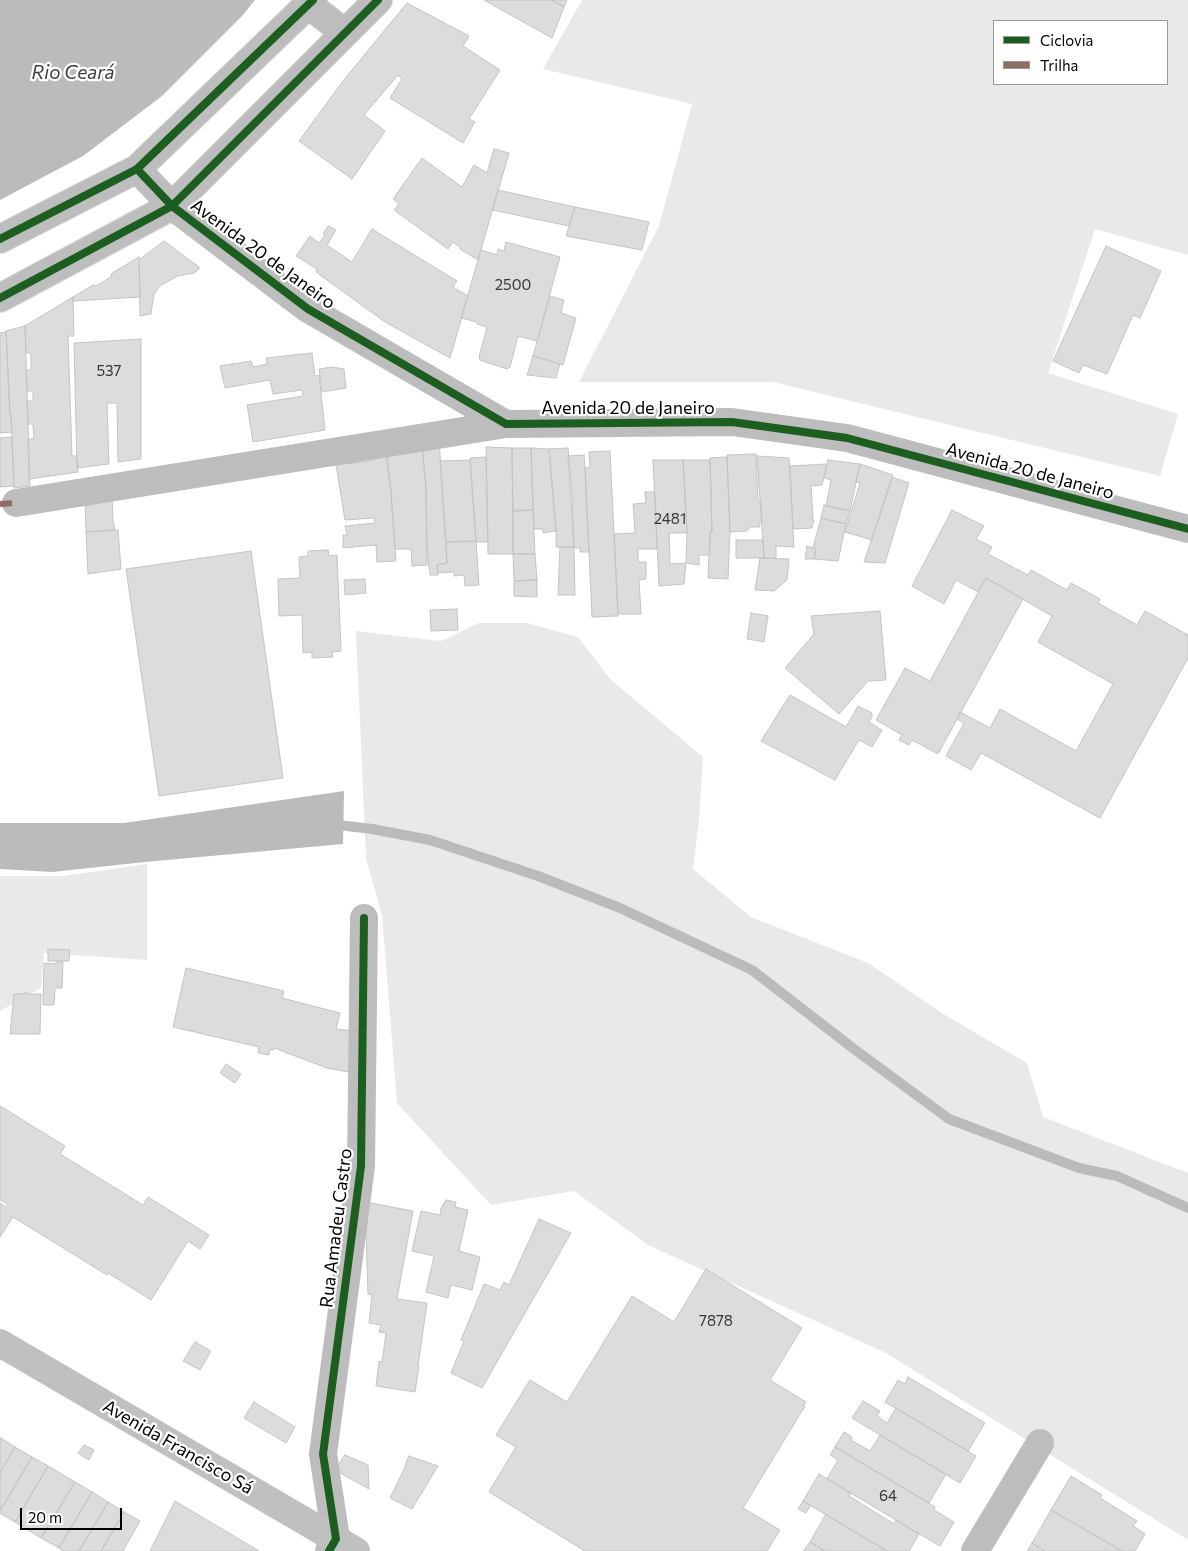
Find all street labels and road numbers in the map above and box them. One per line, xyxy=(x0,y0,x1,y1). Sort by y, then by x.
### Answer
street label: Avenida 20 de Janeiro xyxy=(186,194,340,314)
street label: Avenida 20 de Janeiro xyxy=(541,397,715,419)
street label: Avenida 20 de Janeiro xyxy=(943,438,1117,504)
street label: Rua Amadeu Castro xyxy=(315,1147,357,1309)
street label: Avenida Francisco Sá xyxy=(99,1395,257,1499)

